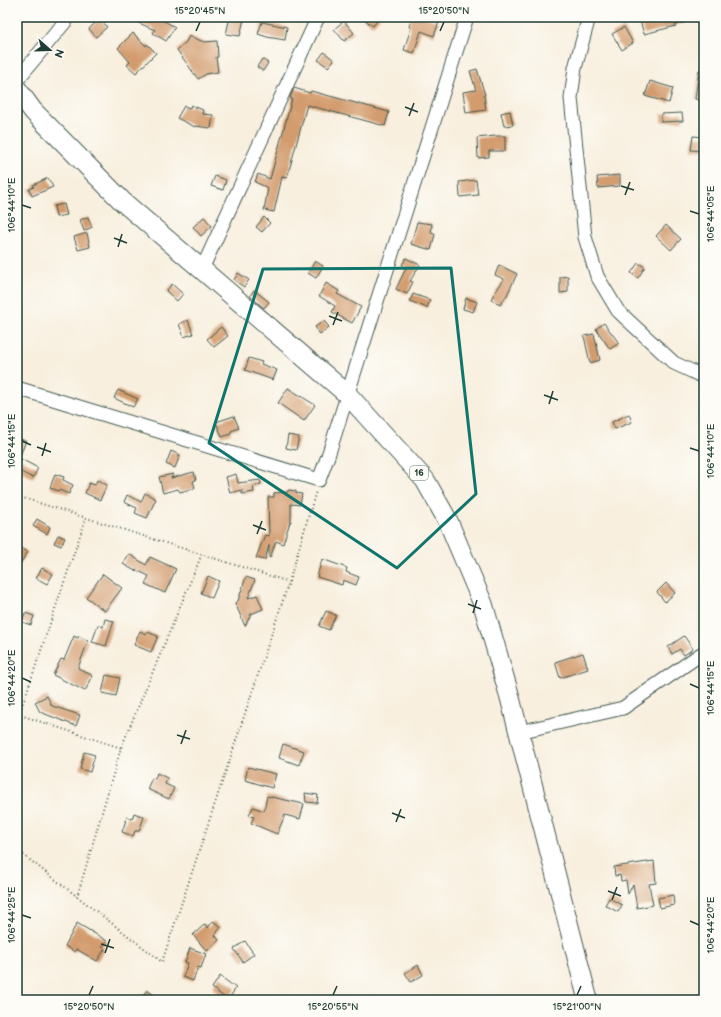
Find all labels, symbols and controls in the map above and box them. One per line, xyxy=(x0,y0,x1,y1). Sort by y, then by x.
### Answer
text: 15°20'45"N xyxy=(174,5,226,17)
text: 15°20'50"N xyxy=(419,5,469,17)
north arrow xyxy=(30,30,70,70)
text: N xyxy=(51,47,66,59)
text: 106°44'10"E xyxy=(6,177,18,232)
text: 106°44'05"E xyxy=(705,185,717,242)
text: 106°44'15"E xyxy=(6,413,18,468)
text: 106°44'10"E xyxy=(705,423,717,478)
road number: 16 xyxy=(410,466,428,480)
text: 106°44'20"E xyxy=(6,649,18,706)
text: 106°44'15"E xyxy=(705,660,717,715)
text: 106°44'25"E xyxy=(6,886,18,943)
text: 106°44'20"E xyxy=(705,896,717,953)
text: 15°20'50"N xyxy=(64,1001,114,1013)
text: 15°20'55"N xyxy=(308,1001,358,1013)
text: 15°21'00"N xyxy=(553,1001,601,1013)

